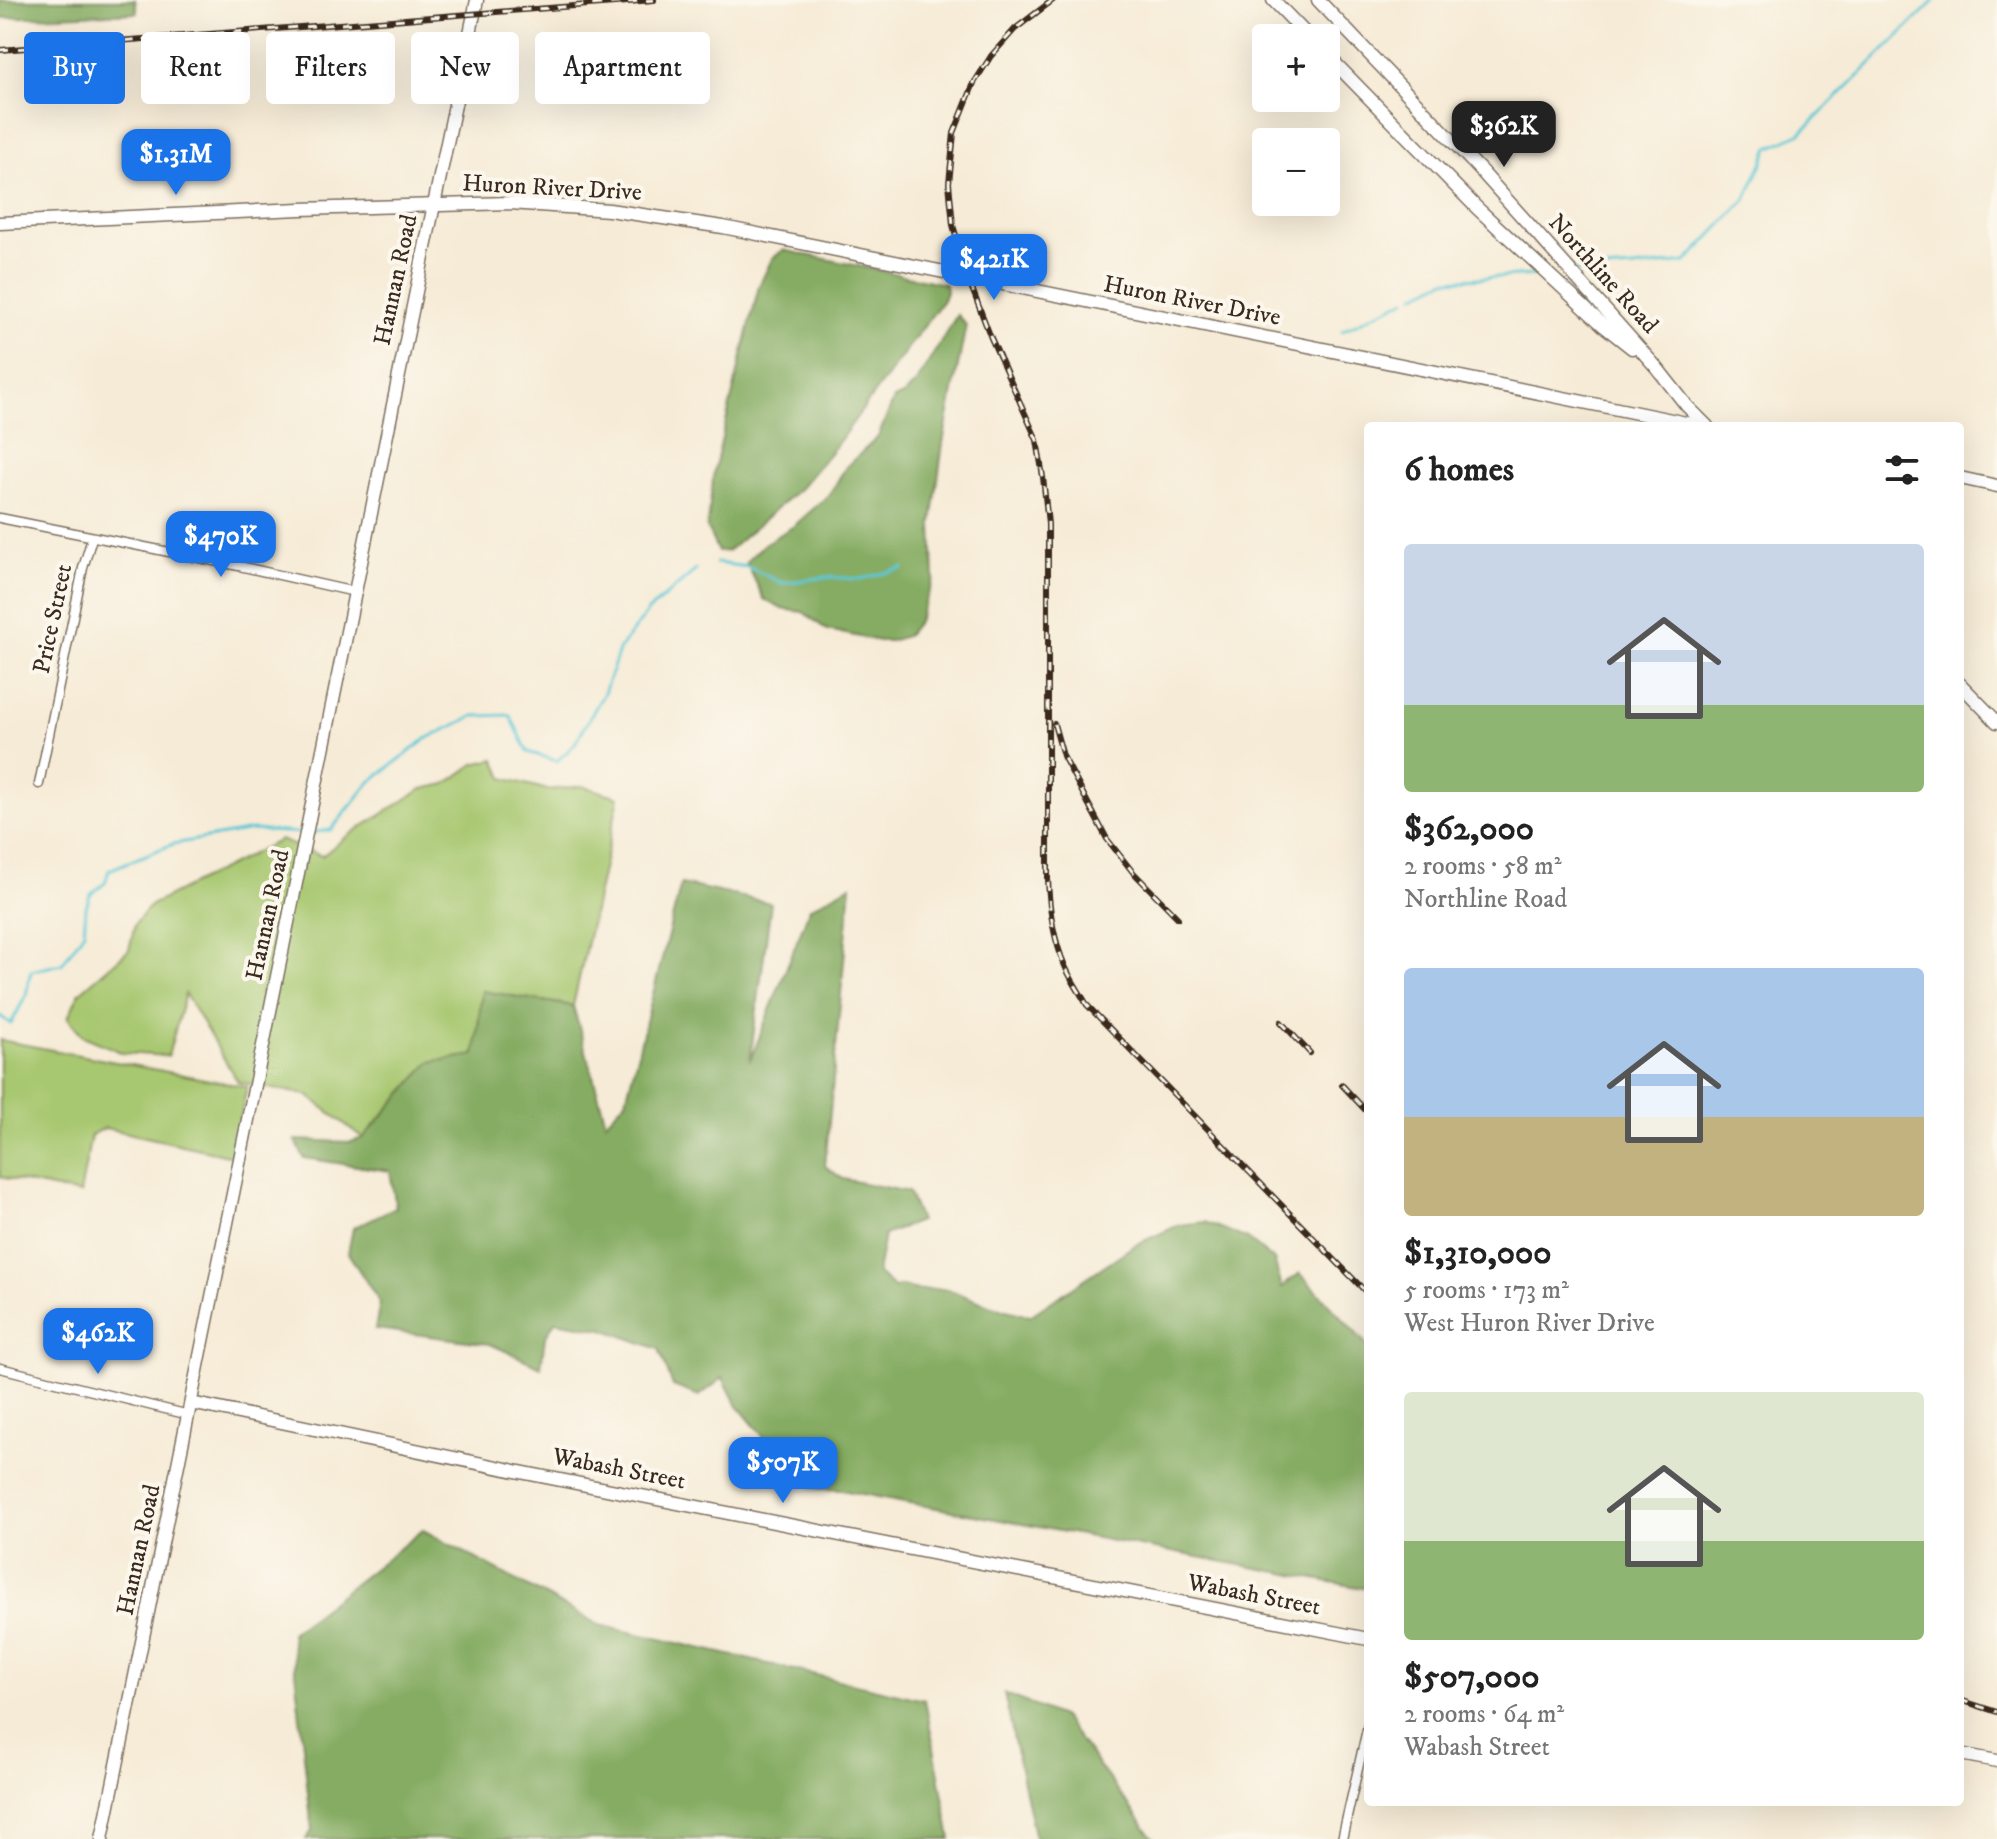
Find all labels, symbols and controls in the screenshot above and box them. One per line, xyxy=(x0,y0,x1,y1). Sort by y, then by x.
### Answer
map controls xyxy=(1252,24,1340,216)
button: + xyxy=(1252,24,1340,112)
chip: Buy xyxy=(24,32,125,104)
chip: Rent xyxy=(141,32,250,104)
chip: Filters xyxy=(266,32,395,104)
chip: New xyxy=(411,32,519,104)
chip: Apartment xyxy=(535,32,710,104)
pin: $362K xyxy=(1448,101,1560,169)
text: $362K xyxy=(1470,110,1538,143)
button: − xyxy=(1252,128,1340,216)
pin: $1.31M xyxy=(111,129,241,197)
text: $1.31M xyxy=(140,138,212,171)
street label: Huron River Drive xyxy=(461,168,643,208)
street label: Northline Road xyxy=(1541,208,1665,340)
street label: Hannan Road xyxy=(368,212,425,348)
pin: $421K xyxy=(938,234,1050,302)
text: $421K xyxy=(959,243,1029,276)
street label: Huron River Drive xyxy=(1101,269,1283,333)
icon: filters xyxy=(1880,448,1924,492)
text: 6 homes xyxy=(1404,449,1514,491)
pin: $470K xyxy=(165,511,277,579)
text: $470K xyxy=(184,520,258,553)
street label: Price Street xyxy=(27,561,79,677)
icon: home xyxy=(1592,596,1736,740)
text: $362,000 xyxy=(1404,808,1534,850)
street label: Hannan Road xyxy=(240,847,297,983)
text: 2 rooms · 58 m² xyxy=(1404,850,1562,883)
text: Northline Road xyxy=(1404,883,1567,916)
icon: home xyxy=(1592,1020,1736,1164)
text: $1,310,000 xyxy=(1404,1232,1552,1274)
text: 5 rooms · 173 m² xyxy=(1404,1274,1569,1307)
text: West Huron River Drive xyxy=(1404,1307,1655,1340)
pin: $462K xyxy=(42,1308,154,1376)
text: $462K xyxy=(61,1317,135,1350)
pin: $507K xyxy=(727,1437,839,1505)
street label: Wabash Street xyxy=(549,1441,688,1497)
icon: home xyxy=(1592,1444,1736,1588)
text: $507K xyxy=(746,1446,820,1479)
street label: Hannan Road xyxy=(111,1482,168,1618)
street label: Wabash Street xyxy=(1184,1567,1323,1623)
text: $507,000 xyxy=(1404,1656,1539,1698)
text: 2 rooms · 64 m² xyxy=(1404,1698,1564,1731)
text: Wabash Street xyxy=(1404,1731,1550,1764)

